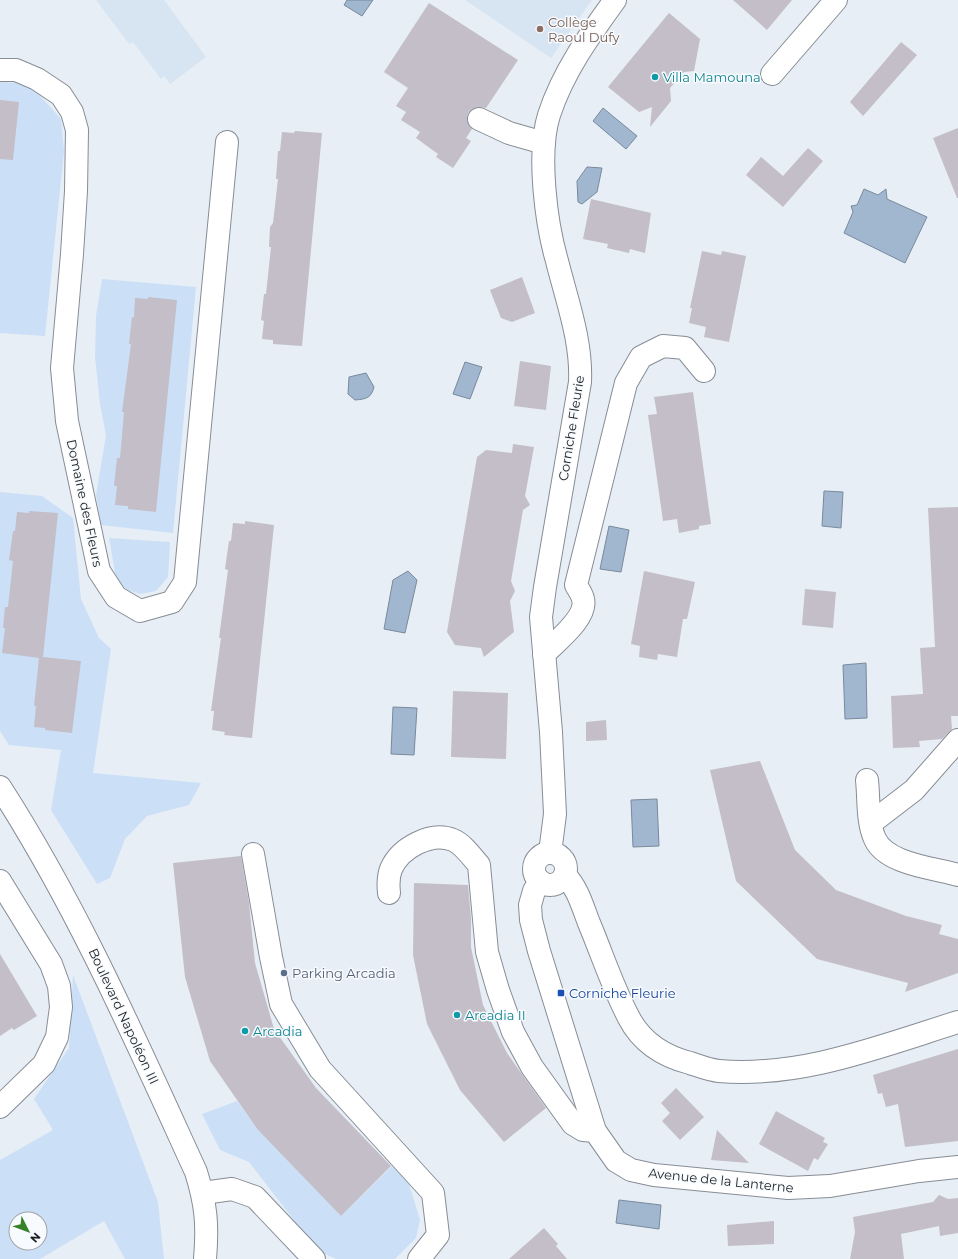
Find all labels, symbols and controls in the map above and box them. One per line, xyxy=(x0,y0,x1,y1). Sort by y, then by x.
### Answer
place label: Collège Raoul Dufy xyxy=(548,14,621,45)
marker: Collège Raoul Dufy xyxy=(535,24,545,34)
place label: Villa Mamouna xyxy=(663,69,761,85)
marker: Villa Mamouna xyxy=(650,72,660,82)
street label: Corniche Fleurie xyxy=(555,374,587,482)
street label: Domaine des Fleurs xyxy=(64,438,106,568)
street label: Boulevard Napoléon III xyxy=(85,945,163,1087)
place label: Parking Arcadia xyxy=(292,965,396,981)
marker: Parking Arcadia xyxy=(279,968,289,978)
place label: Corniche Fleurie xyxy=(569,985,676,1001)
marker: Corniche Fleurie xyxy=(556,988,566,998)
place label: Arcadia II xyxy=(465,1007,526,1023)
marker: Arcadia II xyxy=(452,1010,462,1020)
place label: Arcadia xyxy=(253,1023,302,1039)
marker: Arcadia xyxy=(240,1026,250,1036)
street label: Avenue de la Lanterne xyxy=(648,1164,795,1196)
north arrow xyxy=(8,1211,48,1251)
text: N xyxy=(27,1230,44,1246)

